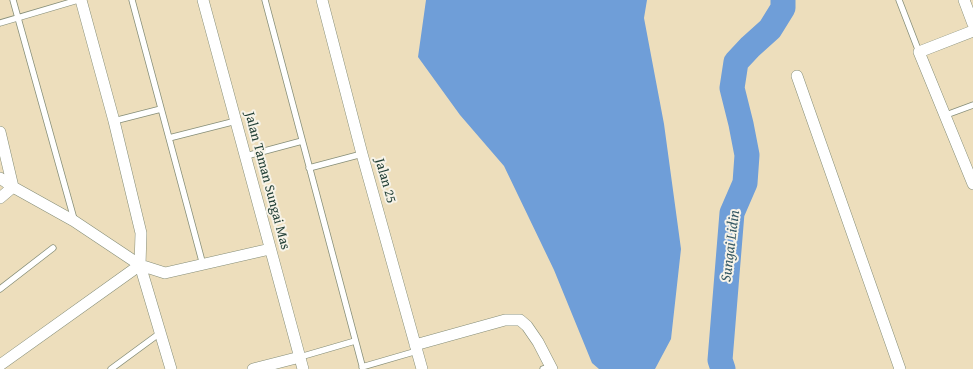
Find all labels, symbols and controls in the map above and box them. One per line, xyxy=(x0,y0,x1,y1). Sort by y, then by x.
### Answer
street label: Jalan Taman Sungai Mas xyxy=(241,110,293,252)
street label: Jalan 25 xyxy=(371,157,399,205)
water label: Sungai Lidin xyxy=(718,209,744,283)

